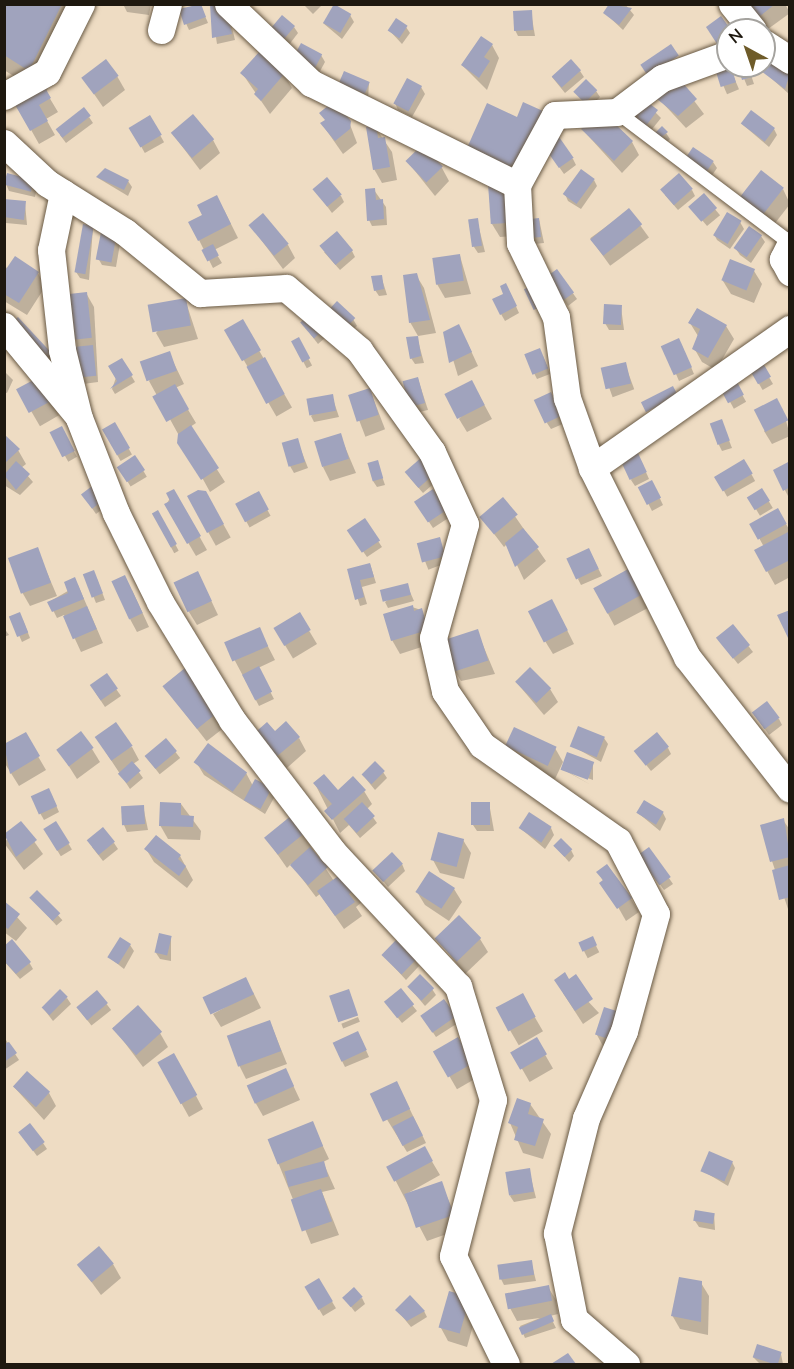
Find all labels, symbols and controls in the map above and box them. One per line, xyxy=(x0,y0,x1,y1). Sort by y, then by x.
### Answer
north arrow xyxy=(716,18,776,78)
text: N xyxy=(725,24,746,47)

